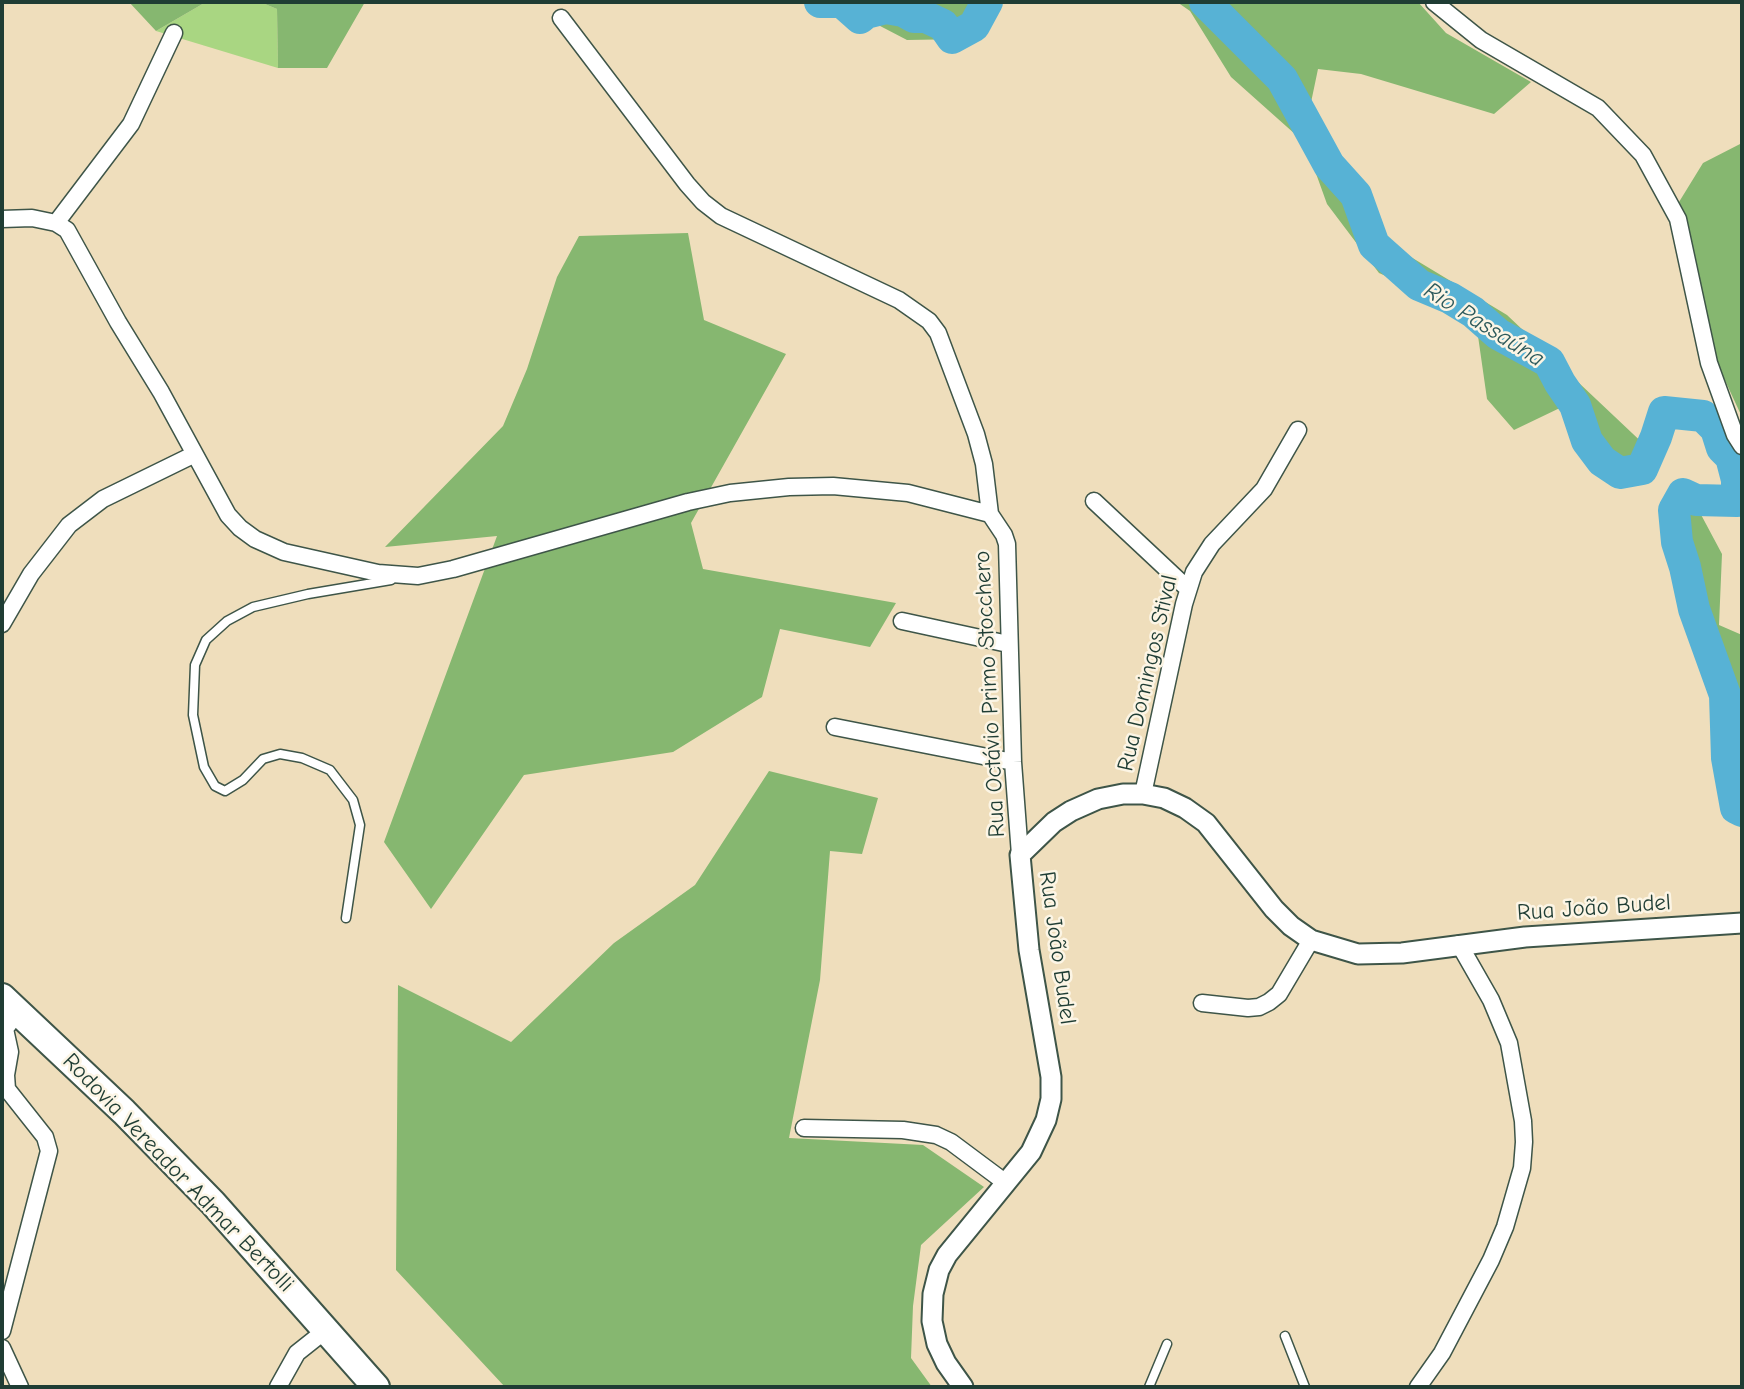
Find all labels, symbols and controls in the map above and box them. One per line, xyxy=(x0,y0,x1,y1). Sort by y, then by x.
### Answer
water label: Rio Passaúna xyxy=(1418,277,1550,373)
street label: Rua Octávio Primo Stocchero xyxy=(969,550,1011,838)
street label: Rua Domingos Stival xyxy=(1112,572,1184,774)
street label: Rua João Budel xyxy=(1033,870,1081,1026)
street label: Rua João Budel xyxy=(1516,889,1672,927)
street label: Rodovia Vereador Admar Bertolli xyxy=(56,1048,300,1298)

